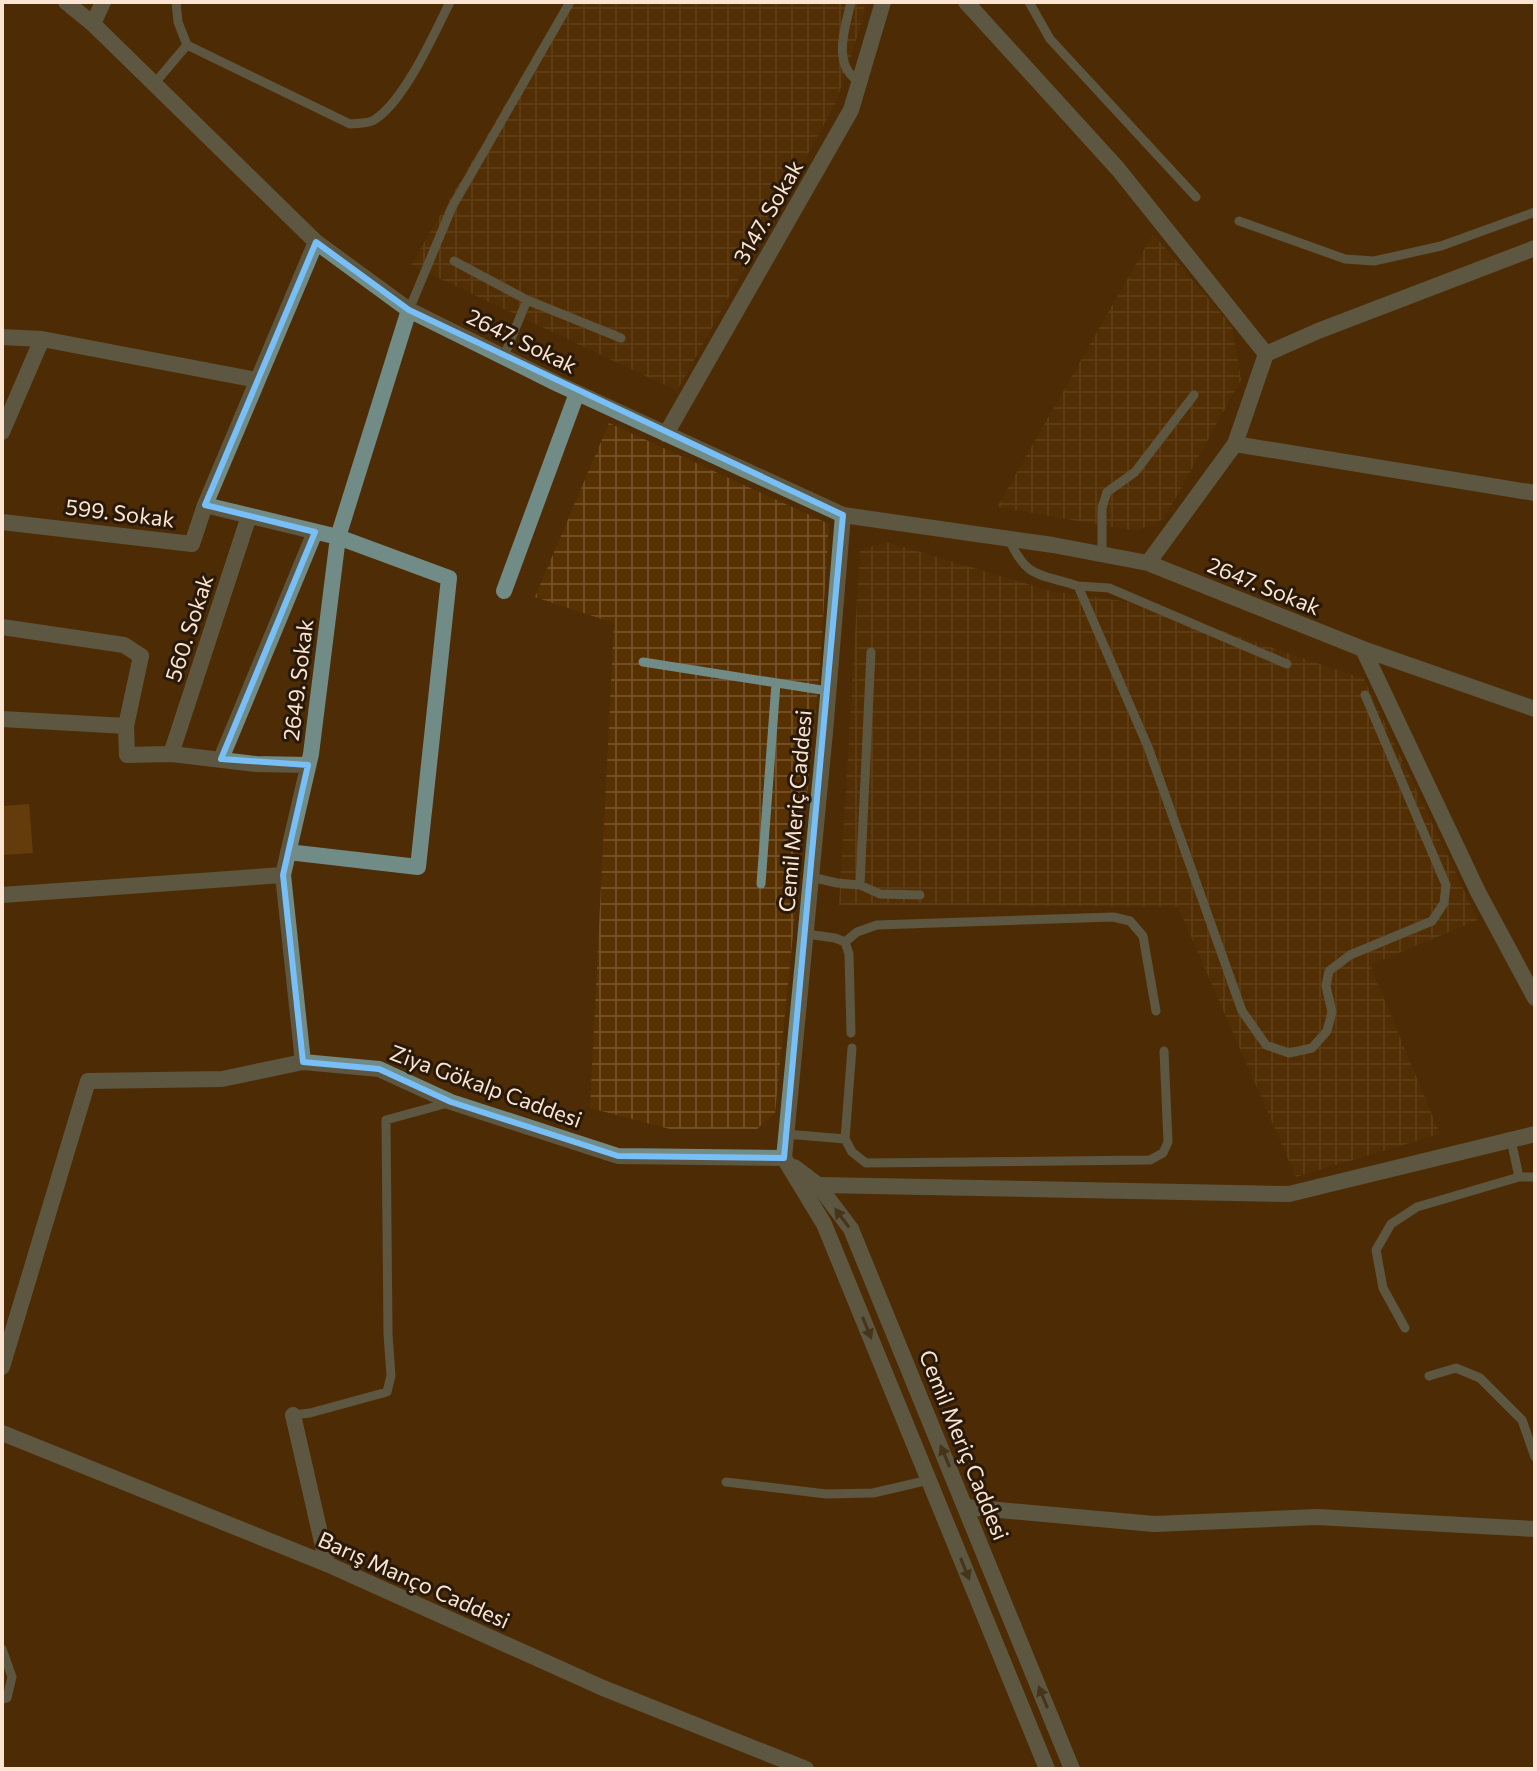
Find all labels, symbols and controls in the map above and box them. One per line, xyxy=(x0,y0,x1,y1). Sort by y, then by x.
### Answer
street label: 3147. Sokak xyxy=(727,155,808,269)
street label: 2647. Sokak xyxy=(463,302,582,379)
street label: 599. Sokak xyxy=(64,492,176,533)
street label: 2647. Sokak xyxy=(1204,551,1325,620)
street label: 560. Sokak xyxy=(159,571,219,685)
street label: 2649. Sokak xyxy=(277,617,318,742)
street label: Cemil Meriç Caddesi xyxy=(772,709,817,913)
street label: Ziya Gökalp Caddesi xyxy=(387,1038,586,1133)
one-way arrow xyxy=(835,1207,850,1228)
one-way arrow xyxy=(860,1317,873,1340)
street label: Cemil Meriç Caddesi xyxy=(914,1346,1015,1544)
one-way arrow xyxy=(938,1444,951,1468)
street label: Barış Manço Caddesi xyxy=(314,1525,514,1634)
one-way arrow xyxy=(959,1557,972,1581)
one-way arrow xyxy=(1036,1685,1049,1709)

